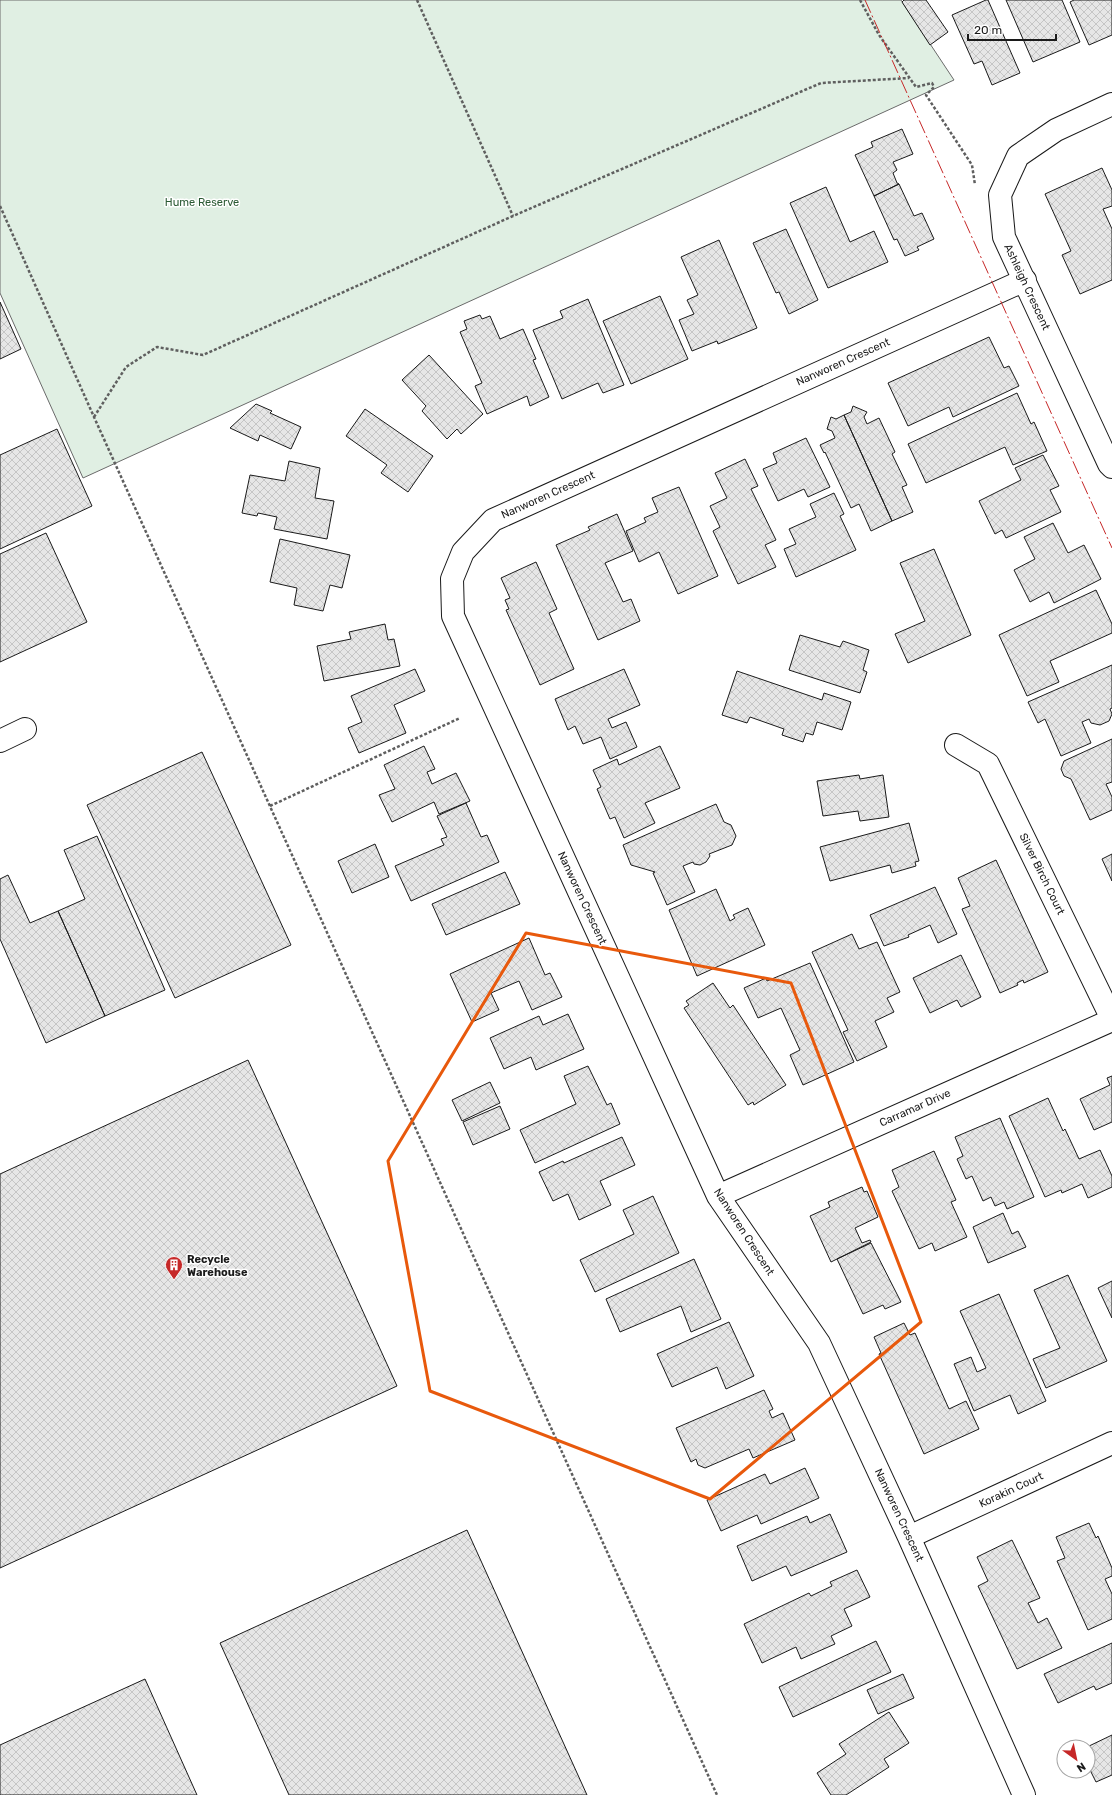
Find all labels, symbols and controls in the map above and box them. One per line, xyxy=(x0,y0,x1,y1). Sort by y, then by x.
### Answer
scale bar xyxy=(968,16,1056,42)
text: 20 m xyxy=(974,23,1002,37)
park label: Hume Reserve xyxy=(165,196,239,209)
street label: Ashleigh Crescent xyxy=(1001,242,1053,333)
street label: Nanworen Crescent xyxy=(794,335,892,389)
street label: Nanworen Crescent xyxy=(499,468,597,522)
street label: Silver Birch Court xyxy=(1017,831,1068,918)
street label: Nanworen Crescent xyxy=(555,849,610,947)
street label: Carramar Drive xyxy=(877,1086,953,1130)
street label: Nanworen Crescent xyxy=(711,1186,777,1279)
place label: Recycle Warehouse xyxy=(187,1253,248,1279)
building icon: Recycle Warehouse xyxy=(164,1255,184,1280)
street label: Nanworen Crescent xyxy=(872,1466,927,1564)
street label: Korakin Court xyxy=(977,1469,1046,1511)
north arrow xyxy=(1056,1739,1096,1779)
text: N xyxy=(1074,1759,1088,1775)

